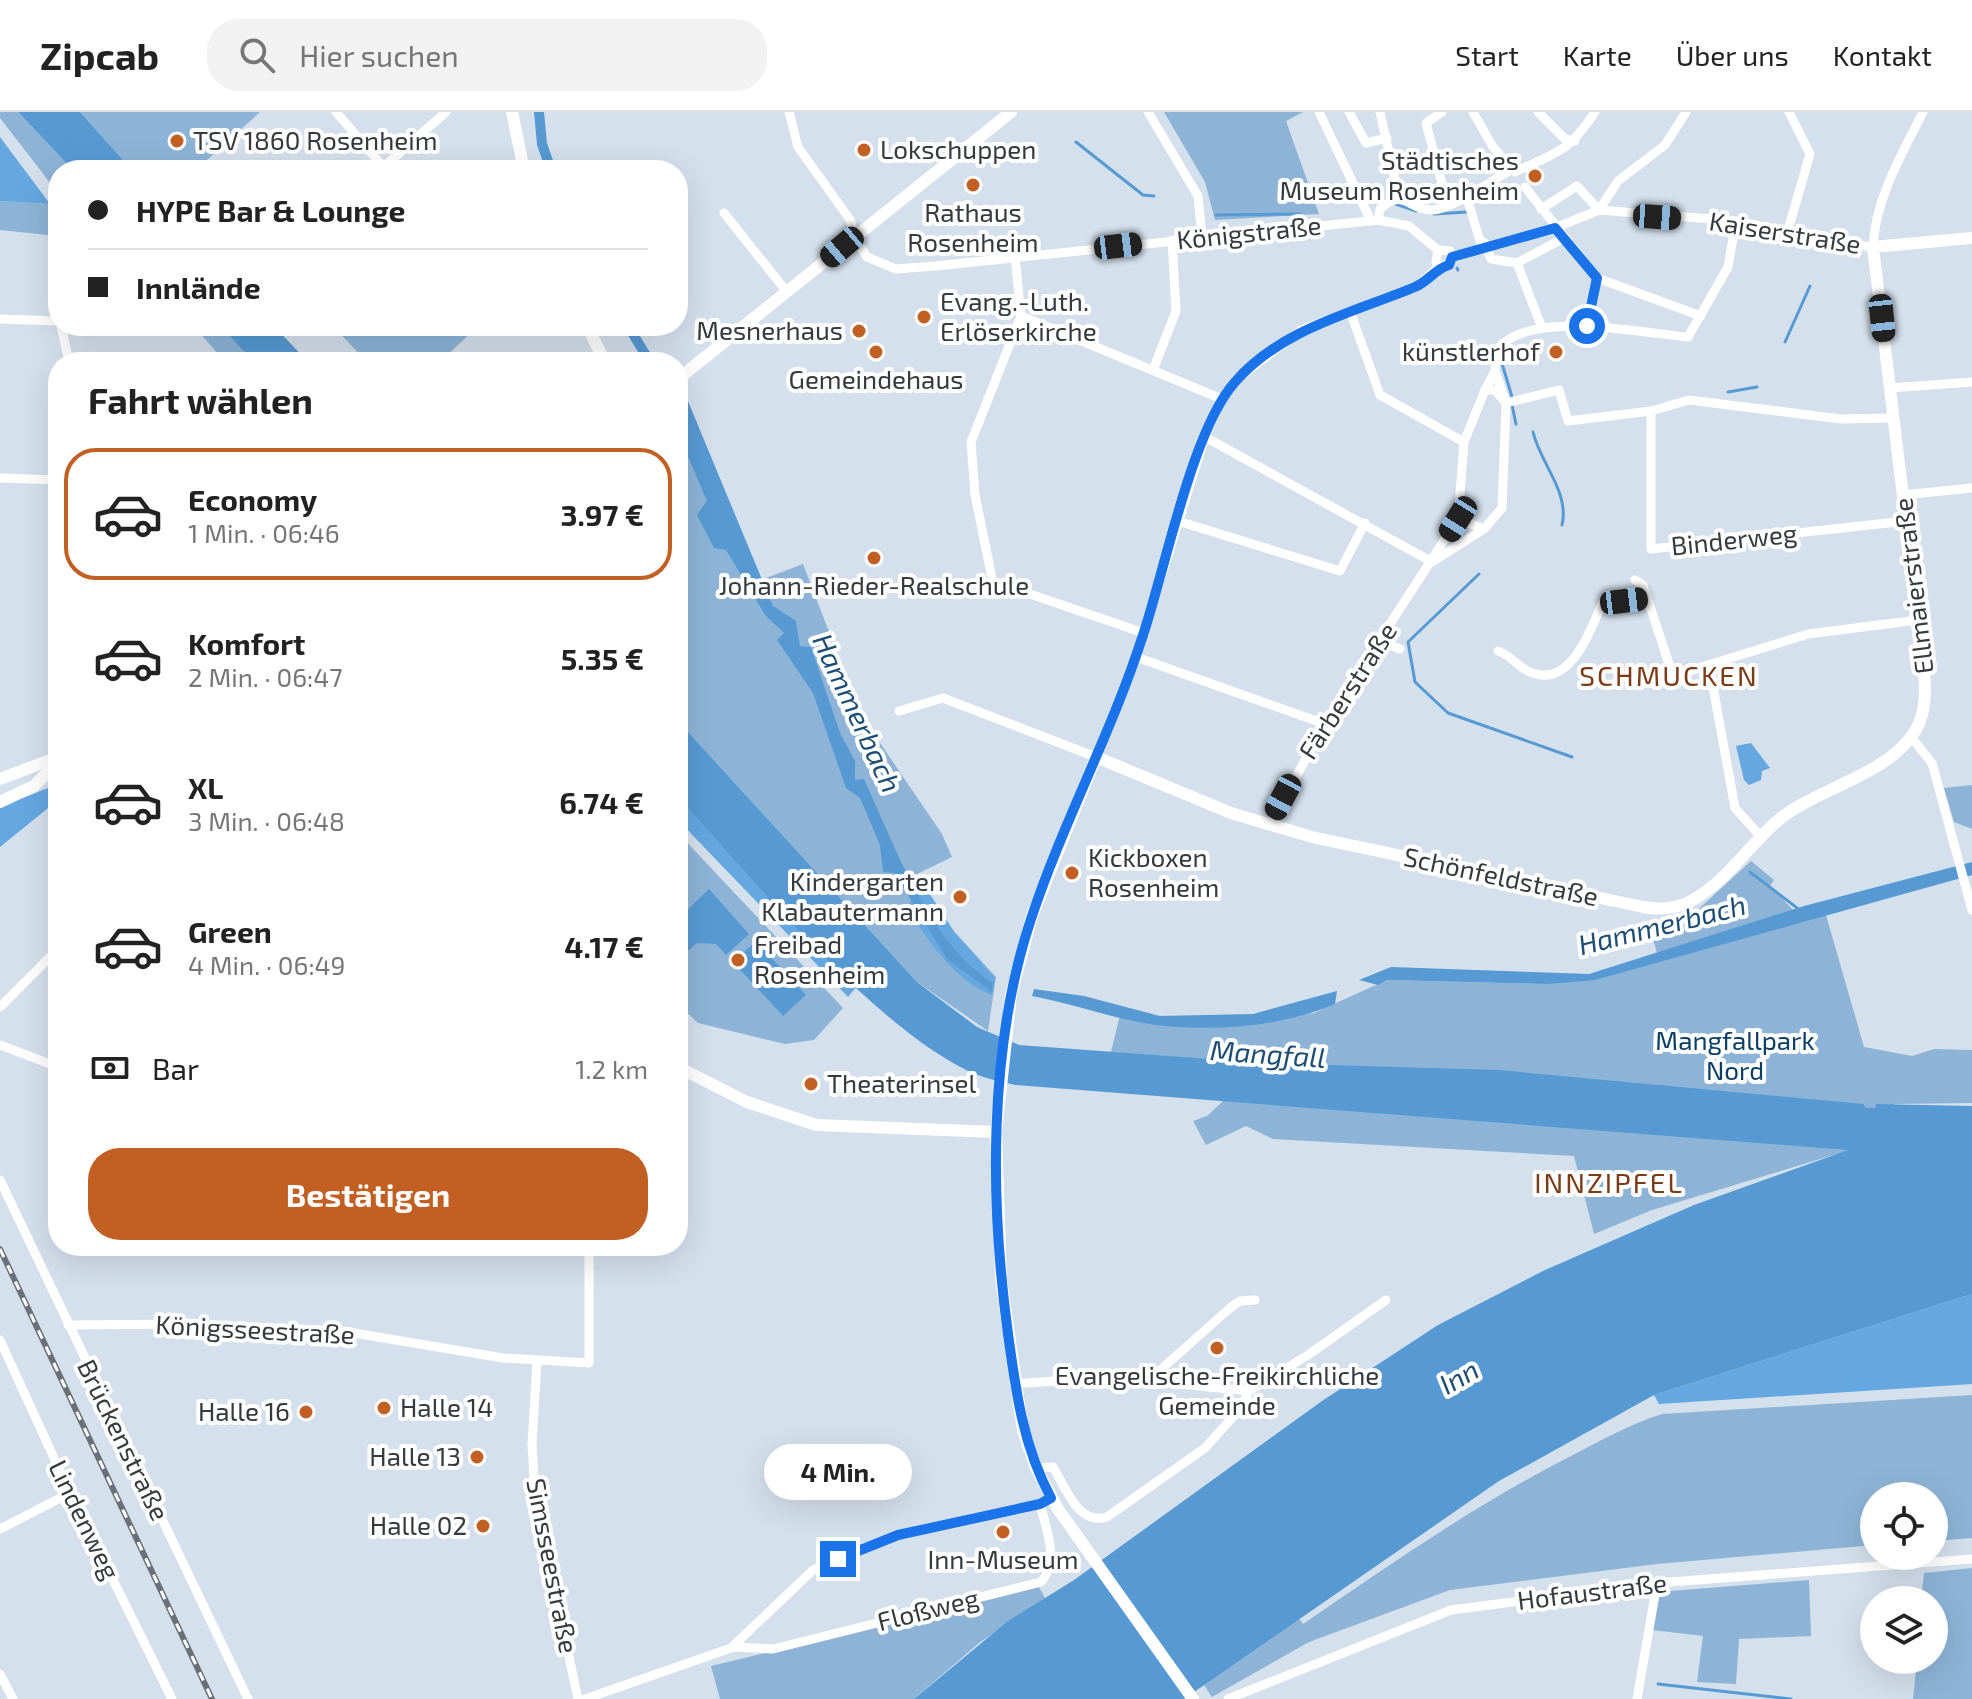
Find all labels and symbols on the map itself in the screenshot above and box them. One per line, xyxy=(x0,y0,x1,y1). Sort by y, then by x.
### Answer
place label: TSV 1860 Rosenheim xyxy=(193,124,437,155)
marker: TSV 1860 Rosenheim xyxy=(168,132,186,150)
place label: Lokschuppen xyxy=(880,133,1036,164)
marker: Lokschuppen xyxy=(855,141,873,159)
place label: Städtisches Museum Rosenheim xyxy=(1280,144,1519,205)
marker: Städtisches Museum Rosenheim xyxy=(1526,167,1544,185)
marker: Rathaus Rosenheim xyxy=(964,176,982,194)
place label: Rathaus Rosenheim xyxy=(907,196,1039,257)
car xyxy=(1632,203,1682,231)
street label: Kaiserstraße xyxy=(1707,204,1863,259)
street label: Königstraße xyxy=(1175,209,1323,255)
car xyxy=(816,222,868,272)
car xyxy=(1093,231,1143,261)
place label: Evang.-Luth. Erlöserkirche xyxy=(940,285,1097,346)
car xyxy=(1868,293,1896,343)
marker: Evang.-Luth. Erlöserkirche xyxy=(915,308,933,326)
route start xyxy=(1569,308,1605,344)
place label: Mesnerhaus xyxy=(696,314,843,345)
marker: Mesnerhaus xyxy=(850,322,868,340)
place label: künstlerhof xyxy=(1402,335,1541,366)
marker: Gemeindehaus xyxy=(867,343,885,361)
marker: künstlerhof xyxy=(1547,343,1565,361)
place label: Gemeindehaus xyxy=(789,363,963,394)
car xyxy=(1435,492,1481,546)
street label: Ellmaierstraße xyxy=(1886,496,1939,676)
street label: Binderweg xyxy=(1669,516,1799,561)
marker: Johann-Rieder-Realschule xyxy=(865,549,883,567)
place label: Johann-Rieder-Realschule xyxy=(719,569,1029,600)
car xyxy=(1599,586,1649,616)
street label: Färberstraße xyxy=(1291,616,1402,764)
water label: Hammerbach xyxy=(806,628,910,797)
district label: SCHMUCKEN xyxy=(1579,658,1759,692)
car xyxy=(1261,770,1305,824)
street label: Schönfeldstraße xyxy=(1401,840,1601,911)
place label: Kickboxen Rosenheim xyxy=(1088,841,1219,902)
marker: Kickboxen Rosenheim xyxy=(1063,864,1081,882)
place label: Kindergarten Klabautermann xyxy=(761,865,944,926)
water label: Hammerbach xyxy=(1574,887,1749,961)
marker: Kindergarten Klabautermann xyxy=(951,888,969,906)
place label: Freibad Rosenheim xyxy=(754,928,885,989)
marker: Freibad Rosenheim xyxy=(729,951,747,969)
park label: Mangfallpark Nord xyxy=(1655,1024,1815,1085)
water label: Mangfall xyxy=(1209,1032,1327,1074)
place label: Theaterinsel xyxy=(827,1067,976,1098)
marker: Theaterinsel xyxy=(802,1075,820,1093)
district label: INNZIPFEL xyxy=(1534,1165,1684,1199)
street label: Königsseestraße xyxy=(155,1308,356,1349)
marker: Evangelische-Freikirchliche Gemeinde xyxy=(1208,1339,1226,1357)
water label: Inn xyxy=(1433,1351,1484,1401)
street label: Brückenstraße xyxy=(72,1354,177,1525)
place label: Evangelische-Freikirchliche Gemeinde xyxy=(1055,1359,1379,1420)
place label: Halle 14 xyxy=(400,1391,493,1422)
place label: Halle 16 xyxy=(198,1395,290,1426)
marker: Halle 14 xyxy=(375,1399,393,1417)
marker: Halle 16 xyxy=(297,1403,315,1421)
place label: Halle 13 xyxy=(369,1440,461,1471)
callout: 4 Min. xyxy=(764,1443,912,1499)
marker: Halle 13 xyxy=(468,1448,486,1466)
street label: Lindenweg xyxy=(43,1455,127,1584)
street label: Simsseestraße xyxy=(521,1476,586,1656)
place label: Halle 02 xyxy=(370,1509,467,1540)
marker: Halle 02 xyxy=(474,1517,492,1535)
marker: Inn-Museum xyxy=(994,1523,1012,1541)
route end xyxy=(820,1541,856,1577)
place label: Inn-Museum xyxy=(927,1543,1079,1574)
street label: Hofaustraße xyxy=(1515,1566,1668,1615)
street label: Floßweg xyxy=(874,1581,982,1636)

